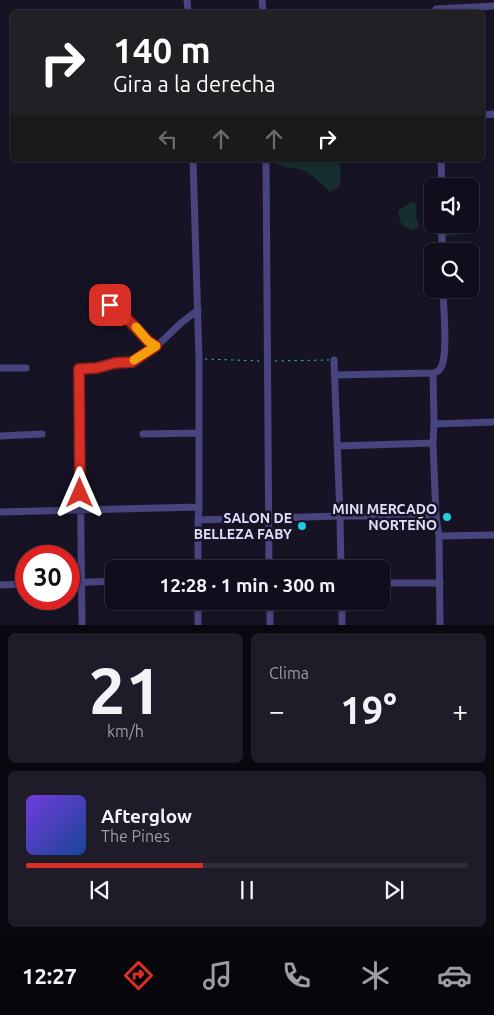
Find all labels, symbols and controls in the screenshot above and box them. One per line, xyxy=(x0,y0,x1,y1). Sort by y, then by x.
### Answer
icon: right xyxy=(30,30,95,95)
text: 140 m xyxy=(113,30,211,70)
text: Gira a la derecha xyxy=(113,71,276,96)
icon: left xyxy=(154,125,182,153)
icon: ahead xyxy=(207,125,235,153)
icon: ahead xyxy=(260,125,288,153)
icon: right xyxy=(313,125,341,153)
map controls xyxy=(424,178,479,298)
button: sound xyxy=(424,178,479,233)
button: search xyxy=(424,243,479,298)
pin xyxy=(89,284,131,326)
icon: arrive xyxy=(96,291,124,319)
position arrow xyxy=(53,466,105,518)
place label: MINI MERCADO NORTEÑO xyxy=(332,501,437,533)
place label: SALON DE BELLEZA FABY xyxy=(194,510,292,542)
marker: MINI MERCADO NORTEÑO xyxy=(441,511,453,523)
marker: SALON DE BELLEZA FABY xyxy=(296,520,308,532)
speed limit sign: 30 xyxy=(15,545,80,610)
text: 12:28 · 1 min · 300 m xyxy=(160,574,335,596)
text: 21 xyxy=(89,653,162,726)
text: Clima xyxy=(269,664,309,682)
text: 19° xyxy=(340,689,397,731)
text: − xyxy=(269,695,285,726)
text: + xyxy=(452,695,468,726)
text: km/h xyxy=(107,722,144,740)
text: Afterglow xyxy=(101,805,192,827)
text: The Pines xyxy=(101,827,170,845)
icon: previous xyxy=(86,876,114,904)
icon: pause xyxy=(233,876,261,904)
icon: next xyxy=(380,876,408,904)
icon: directions xyxy=(121,958,156,993)
icon: music xyxy=(200,958,235,993)
icon: phone xyxy=(279,958,314,993)
icon: climate xyxy=(358,958,393,993)
icon: car xyxy=(437,958,472,993)
text: 12:27 xyxy=(22,963,77,988)

